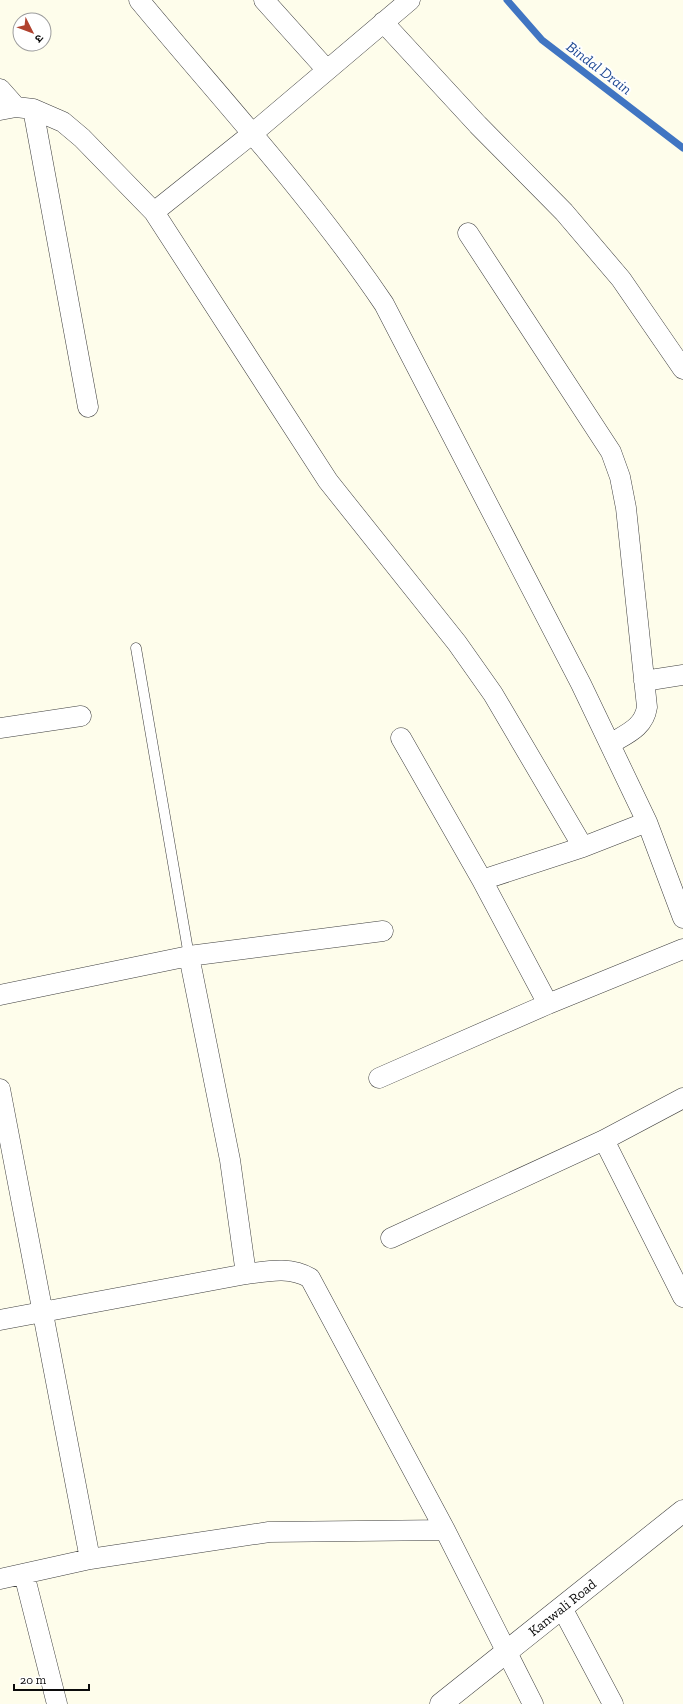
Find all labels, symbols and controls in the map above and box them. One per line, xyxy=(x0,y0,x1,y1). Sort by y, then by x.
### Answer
north arrow xyxy=(12,12,52,52)
text: उ xyxy=(32,32,46,46)
water label: Bindal Drain xyxy=(563,38,635,98)
street label: Kanwali Road xyxy=(525,1575,600,1640)
scale bar xyxy=(14,1666,89,1692)
text: 20 m xyxy=(20,1673,47,1687)

